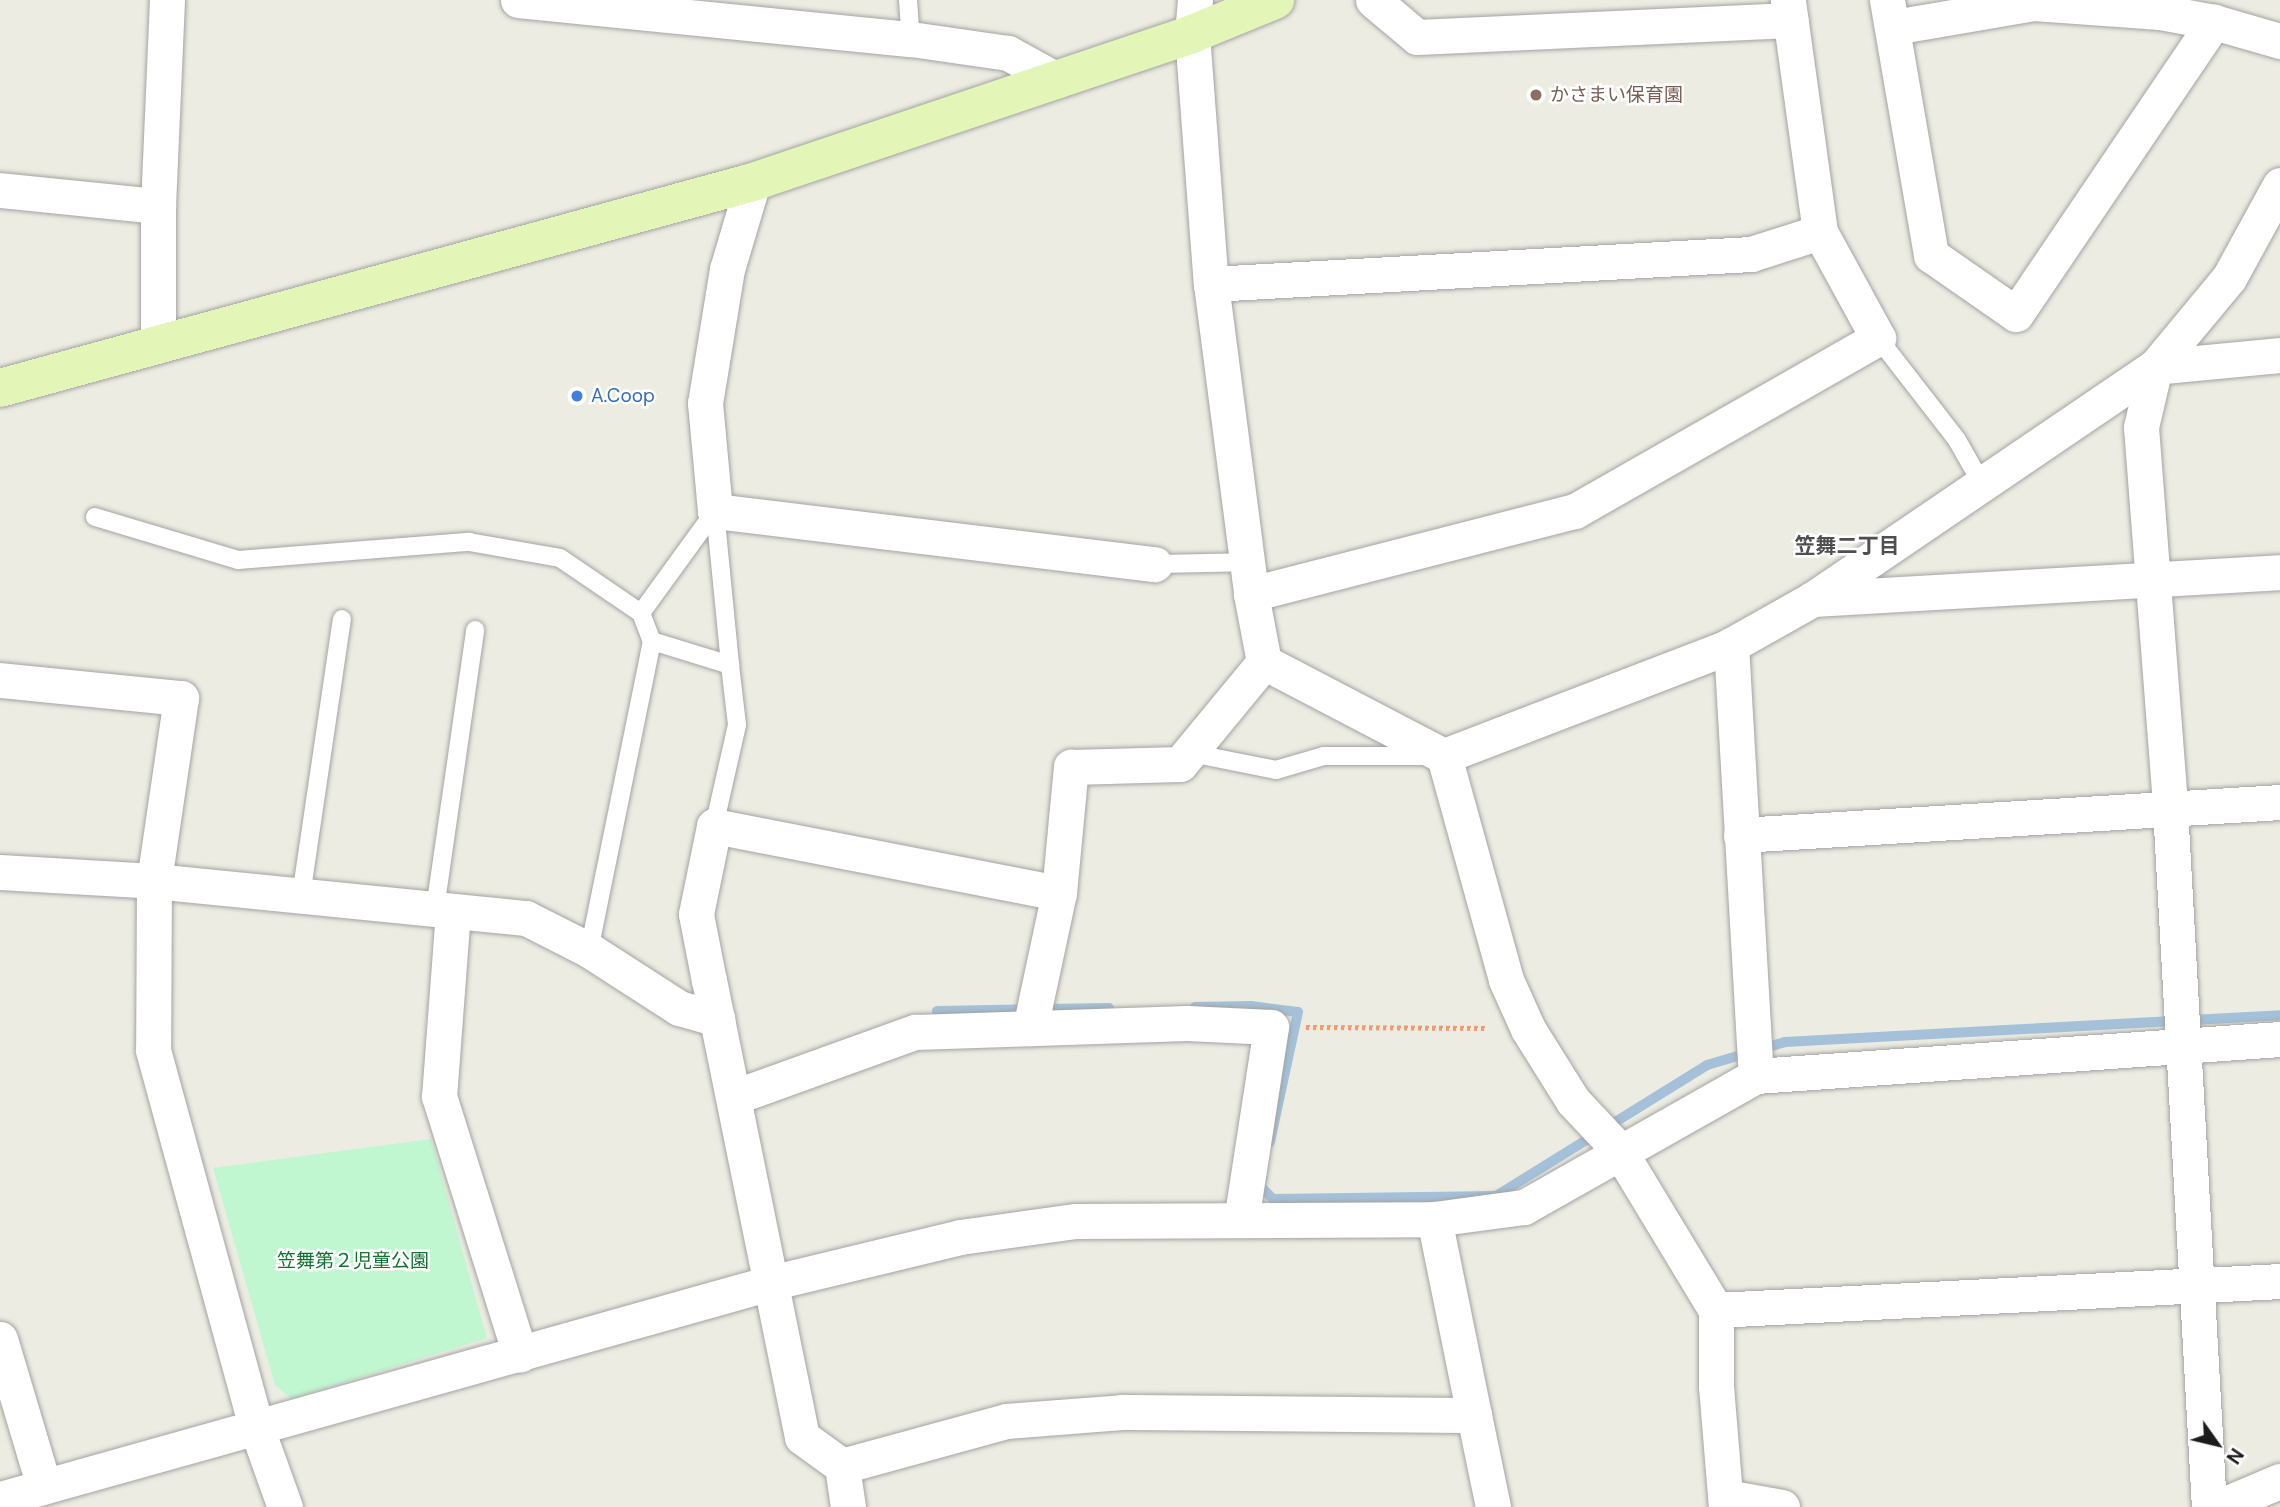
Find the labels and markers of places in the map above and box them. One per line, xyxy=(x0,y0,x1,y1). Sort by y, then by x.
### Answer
place label: かさまい保育園 xyxy=(1550,84,1683,106)
marker: かさまい保育園 xyxy=(1528,87,1544,103)
place label: A.Coop xyxy=(591,385,655,407)
marker: A.Coop xyxy=(569,388,585,404)

